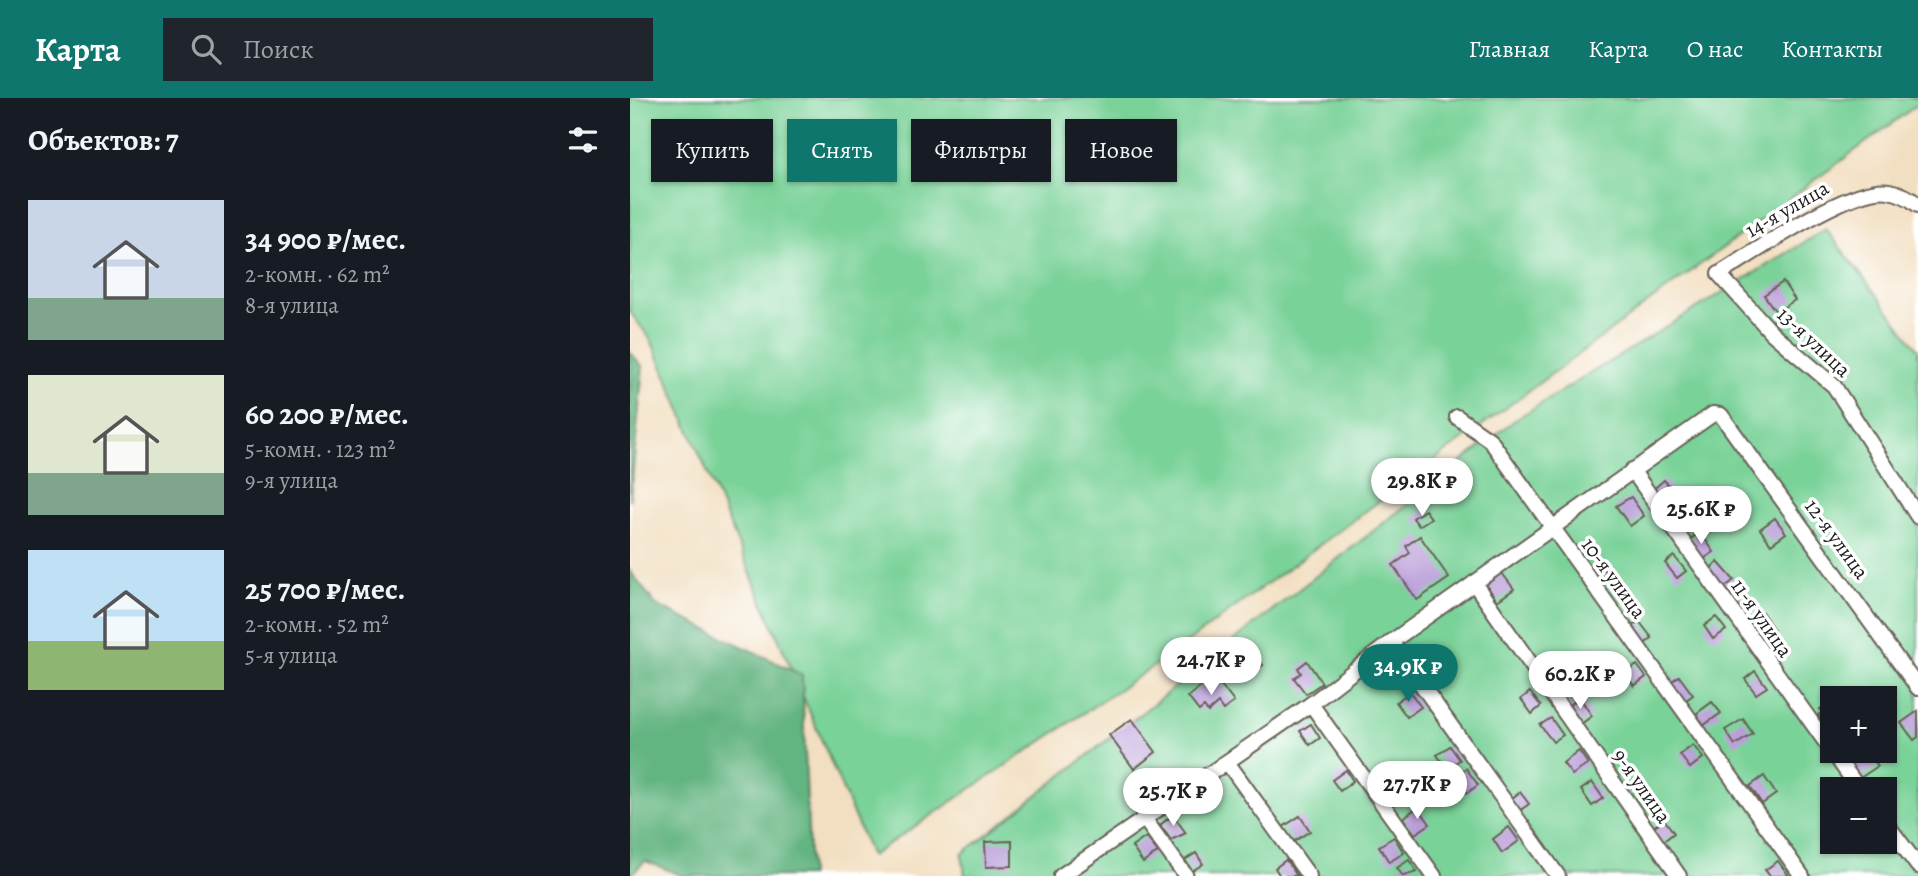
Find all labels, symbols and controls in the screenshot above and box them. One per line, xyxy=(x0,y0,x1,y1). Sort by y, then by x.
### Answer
search box xyxy=(163,18,653,81)
text: Карта xyxy=(35,27,121,72)
icon: search xyxy=(187,30,225,68)
text: Поиск xyxy=(243,32,314,67)
text: Главная xyxy=(1469,33,1550,65)
text: Карта xyxy=(1588,33,1649,65)
text: О нас xyxy=(1687,33,1743,65)
text: Контакты xyxy=(1781,33,1883,65)
chip: Купить xyxy=(651,119,773,182)
chip: Снять xyxy=(787,119,897,182)
chip: Фильтры xyxy=(911,119,1051,182)
chip: Новое xyxy=(1065,119,1177,182)
text: Объектов: 7 xyxy=(28,120,178,160)
icon: filters xyxy=(564,121,602,159)
street label: 14-я улица xyxy=(1740,174,1834,244)
text: 34 900 ₽/мес. xyxy=(245,219,406,259)
icon: home xyxy=(84,228,168,312)
text: 2-комн. · 62 m² xyxy=(245,259,390,290)
text: 8-я улица xyxy=(245,290,339,321)
street label: 13-я улица xyxy=(1771,301,1857,384)
text: 60 200 ₽/мес. xyxy=(245,394,409,434)
icon: home xyxy=(84,403,168,487)
text: 5-комн. · 123 m² xyxy=(245,434,395,465)
pin: 29.8K ₽ xyxy=(1357,458,1487,518)
text: 9-я улица xyxy=(245,465,338,496)
text: 29.8K ₽ xyxy=(1387,465,1457,496)
pin: 25.6K ₽ xyxy=(1636,486,1766,546)
text: 25.6K ₽ xyxy=(1667,493,1735,524)
street label: 12-я улица xyxy=(1798,493,1876,585)
street label: 10-я улица xyxy=(1575,532,1653,624)
text: 25 700 ₽/мес. xyxy=(245,569,406,609)
street label: 11-я улица xyxy=(1725,573,1799,663)
icon: home xyxy=(84,578,168,662)
text: 2-комн. · 52 m² xyxy=(245,609,389,640)
pin: 24.7K ₽ xyxy=(1146,638,1276,697)
text: 5-я улица xyxy=(245,640,338,671)
text: 24.7K ₽ xyxy=(1177,644,1245,675)
pin: 34.9K ₽ xyxy=(1343,644,1473,704)
text: 34.9K ₽ xyxy=(1374,651,1442,682)
pin: 60.2K ₽ xyxy=(1515,652,1645,711)
text: 60.2K ₽ xyxy=(1545,658,1615,689)
map controls xyxy=(1820,686,1897,854)
button: + xyxy=(1820,686,1897,763)
street label: 9-я улица xyxy=(1606,743,1678,829)
pin: 27.7K ₽ xyxy=(1352,762,1482,821)
pin: 25.7K ₽ xyxy=(1108,768,1238,828)
text: 27.7K ₽ xyxy=(1383,768,1451,799)
text: 25.7K ₽ xyxy=(1139,775,1207,806)
button: − xyxy=(1820,777,1897,854)

